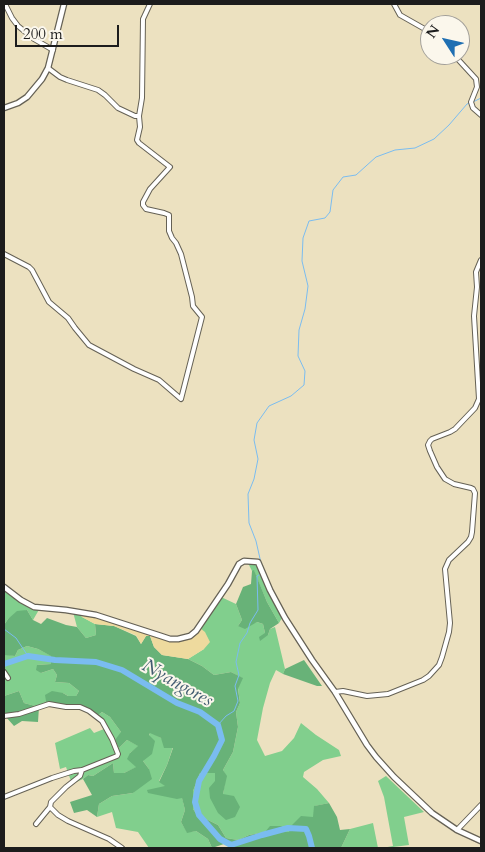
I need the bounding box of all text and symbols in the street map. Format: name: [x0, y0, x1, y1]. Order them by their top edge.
scale bar: [18, 15, 121, 47]
north arrow: [420, 15, 470, 65]
text: N: [422, 21, 444, 42]
text: 200 m: [23, 24, 63, 44]
water label: Nyangores: [138, 655, 216, 713]

